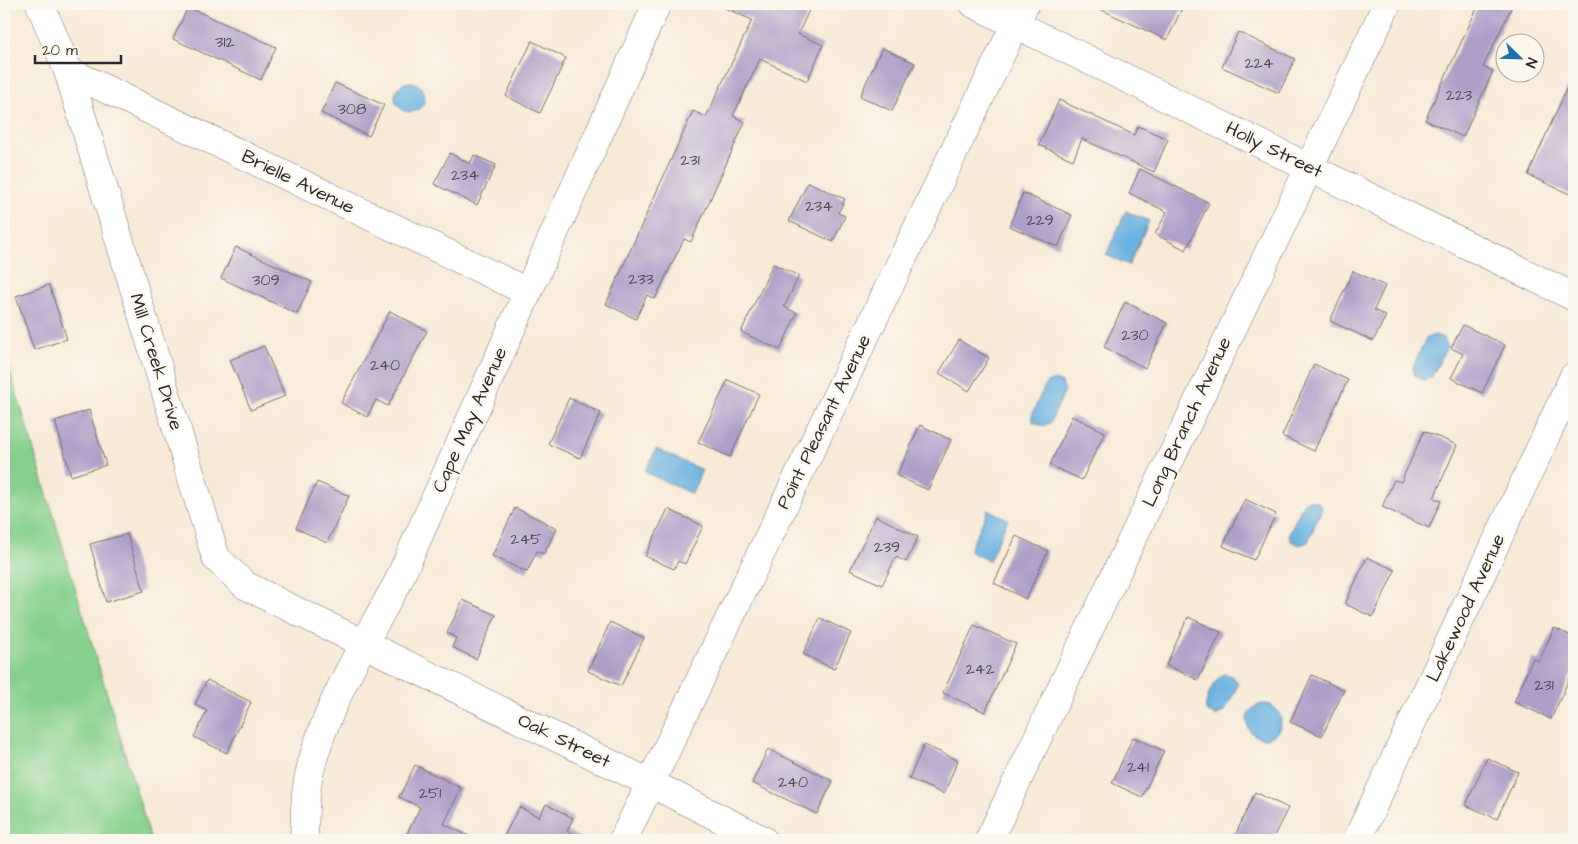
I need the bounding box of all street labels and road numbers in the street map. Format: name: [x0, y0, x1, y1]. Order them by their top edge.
street label: Holly Street: [1221, 115, 1327, 186]
street label: Brielle Avenue: [237, 143, 359, 221]
street label: Mill Creek Drive: [122, 290, 190, 434]
street label: Point Pleasant Avenue: [770, 330, 878, 514]
street label: Long Branch Avenue: [1136, 333, 1239, 512]
street label: Cape May Avenue: [426, 343, 515, 497]
street label: Lakewood Avenue: [1420, 530, 1512, 686]
street label: Oak Street: [513, 707, 615, 775]

